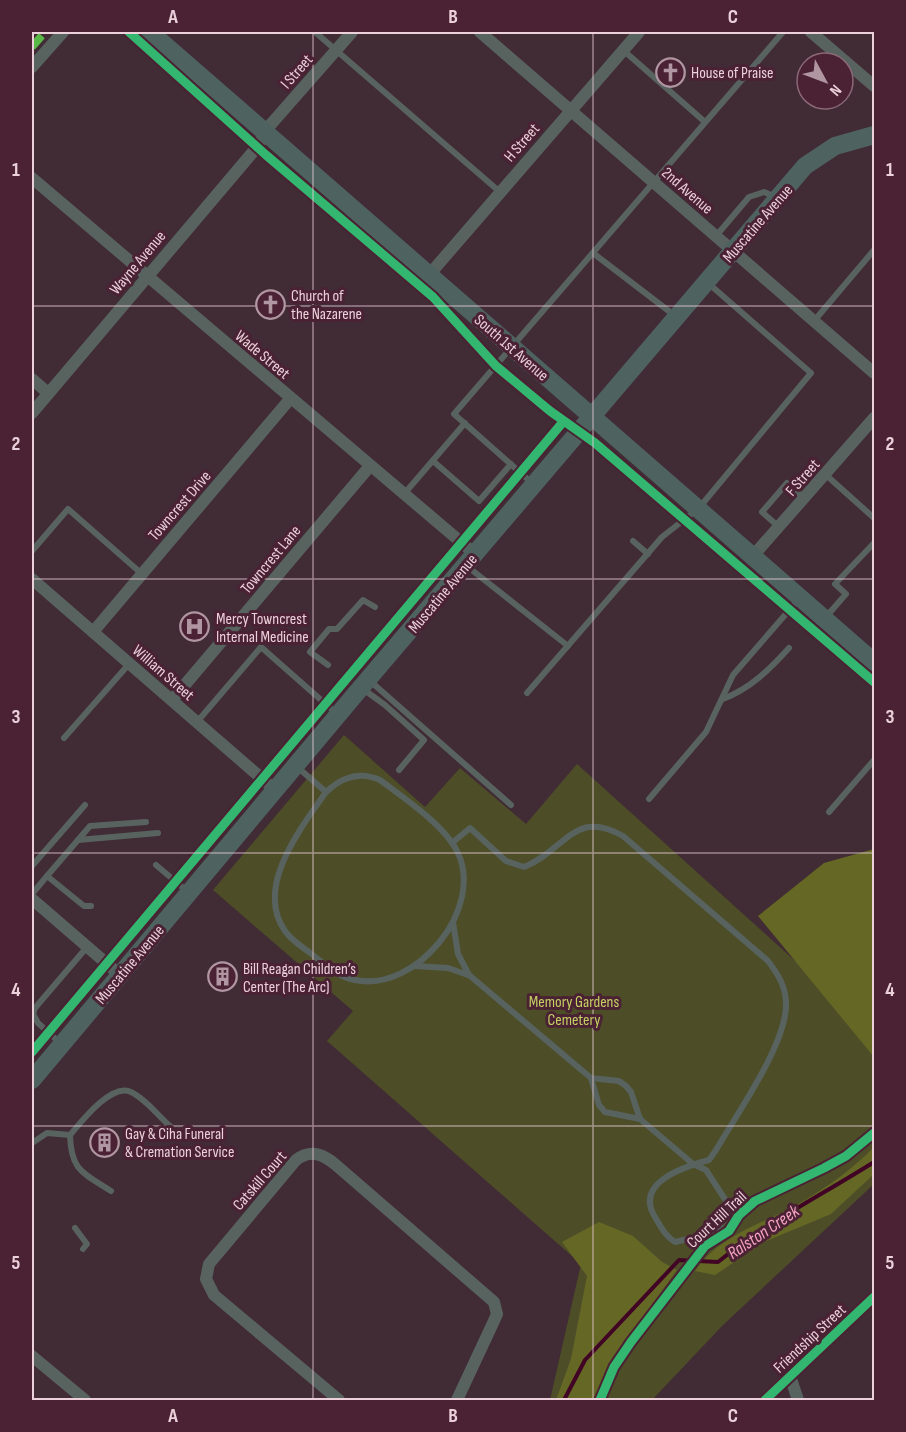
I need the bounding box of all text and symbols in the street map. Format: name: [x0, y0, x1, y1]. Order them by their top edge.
text: A: [167, 5, 178, 29]
text: B: [448, 5, 458, 29]
text: C: [728, 5, 738, 29]
street label: I Street: [277, 51, 317, 93]
north arrow: [795, 51, 855, 111]
church icon: House of Praise: [654, 56, 686, 88]
place label: House of Praise: [691, 64, 773, 83]
text: N: [825, 80, 845, 99]
street label: H Street: [500, 120, 544, 166]
text: 1: [12, 158, 20, 182]
text: 1: [886, 158, 894, 182]
street label: 2nd Avenue: [657, 164, 717, 219]
street label: Muscatine Avenue: [719, 181, 797, 267]
street label: Wayne Avenue: [106, 227, 170, 299]
place label: Church of the Nazarene: [291, 287, 362, 324]
church icon: Church of the Nazarene: [254, 288, 286, 320]
street label: South 1st Avenue: [470, 311, 552, 386]
street label: Wade Street: [231, 327, 293, 384]
text: 2: [12, 432, 20, 456]
text: 2: [886, 432, 894, 456]
street label: F Street: [782, 456, 824, 500]
street label: Towncrest Drive: [145, 467, 216, 545]
street label: Towncrest Lane: [237, 522, 305, 598]
street label: Muscatine Avenue: [405, 551, 482, 637]
place label: Mercy Towncrest Internal Medicine: [216, 610, 309, 647]
hospital icon: Mercy Towncrest Internal Medicine: [179, 611, 211, 643]
street label: William Street: [128, 641, 198, 705]
text: 3: [12, 705, 21, 729]
text: 3: [886, 705, 895, 729]
street label: Muscatine Avenue: [92, 922, 169, 1008]
place label: Bill Reagan Children’s Center (The Arc): [243, 960, 356, 997]
building icon: Bill Reagan Children’s Center (The Arc): [206, 961, 238, 993]
text: 4: [11, 978, 21, 1002]
text: 4: [885, 978, 895, 1002]
park label: Memory Gardens Cemetery: [529, 993, 619, 1030]
place label: Gay & Ciha Funeral & Cremation Service: [125, 1125, 234, 1162]
building icon: Gay & Ciha Funeral & Cremation Service: [88, 1126, 120, 1158]
street label: Catskill Court: [229, 1147, 291, 1215]
street label: Court Hill Trail: [683, 1188, 751, 1252]
water label: Ralston Creek: [724, 1200, 804, 1264]
text: 5: [12, 1251, 21, 1275]
text: 5: [886, 1251, 895, 1275]
street label: Friendship Street: [770, 1301, 850, 1377]
text: A: [167, 1404, 178, 1428]
text: B: [448, 1404, 458, 1428]
text: C: [728, 1404, 738, 1428]

